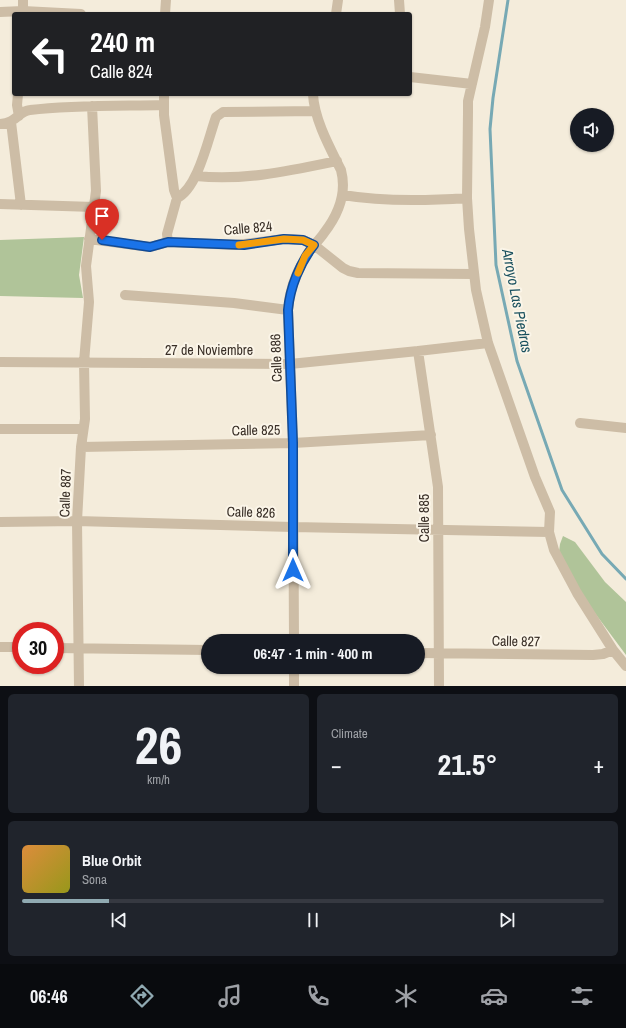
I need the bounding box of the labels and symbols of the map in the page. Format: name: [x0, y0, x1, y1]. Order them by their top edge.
pin: [85, 199, 119, 240]
street label: Calle 824: [223, 217, 274, 239]
water label: Arroyo Las Piedras: [497, 246, 538, 355]
street label: Calle 886: [266, 333, 286, 383]
street label: 27 de Noviembre: [165, 341, 253, 359]
street label: Calle 825: [232, 421, 280, 439]
street label: Calle 887: [55, 468, 75, 518]
street label: Calle 885: [415, 494, 433, 542]
street label: Calle 826: [226, 502, 276, 522]
position arrow: [272, 549, 314, 591]
speed limit sign: 30: [12, 622, 64, 674]
street label: Calle 827: [492, 632, 540, 650]

